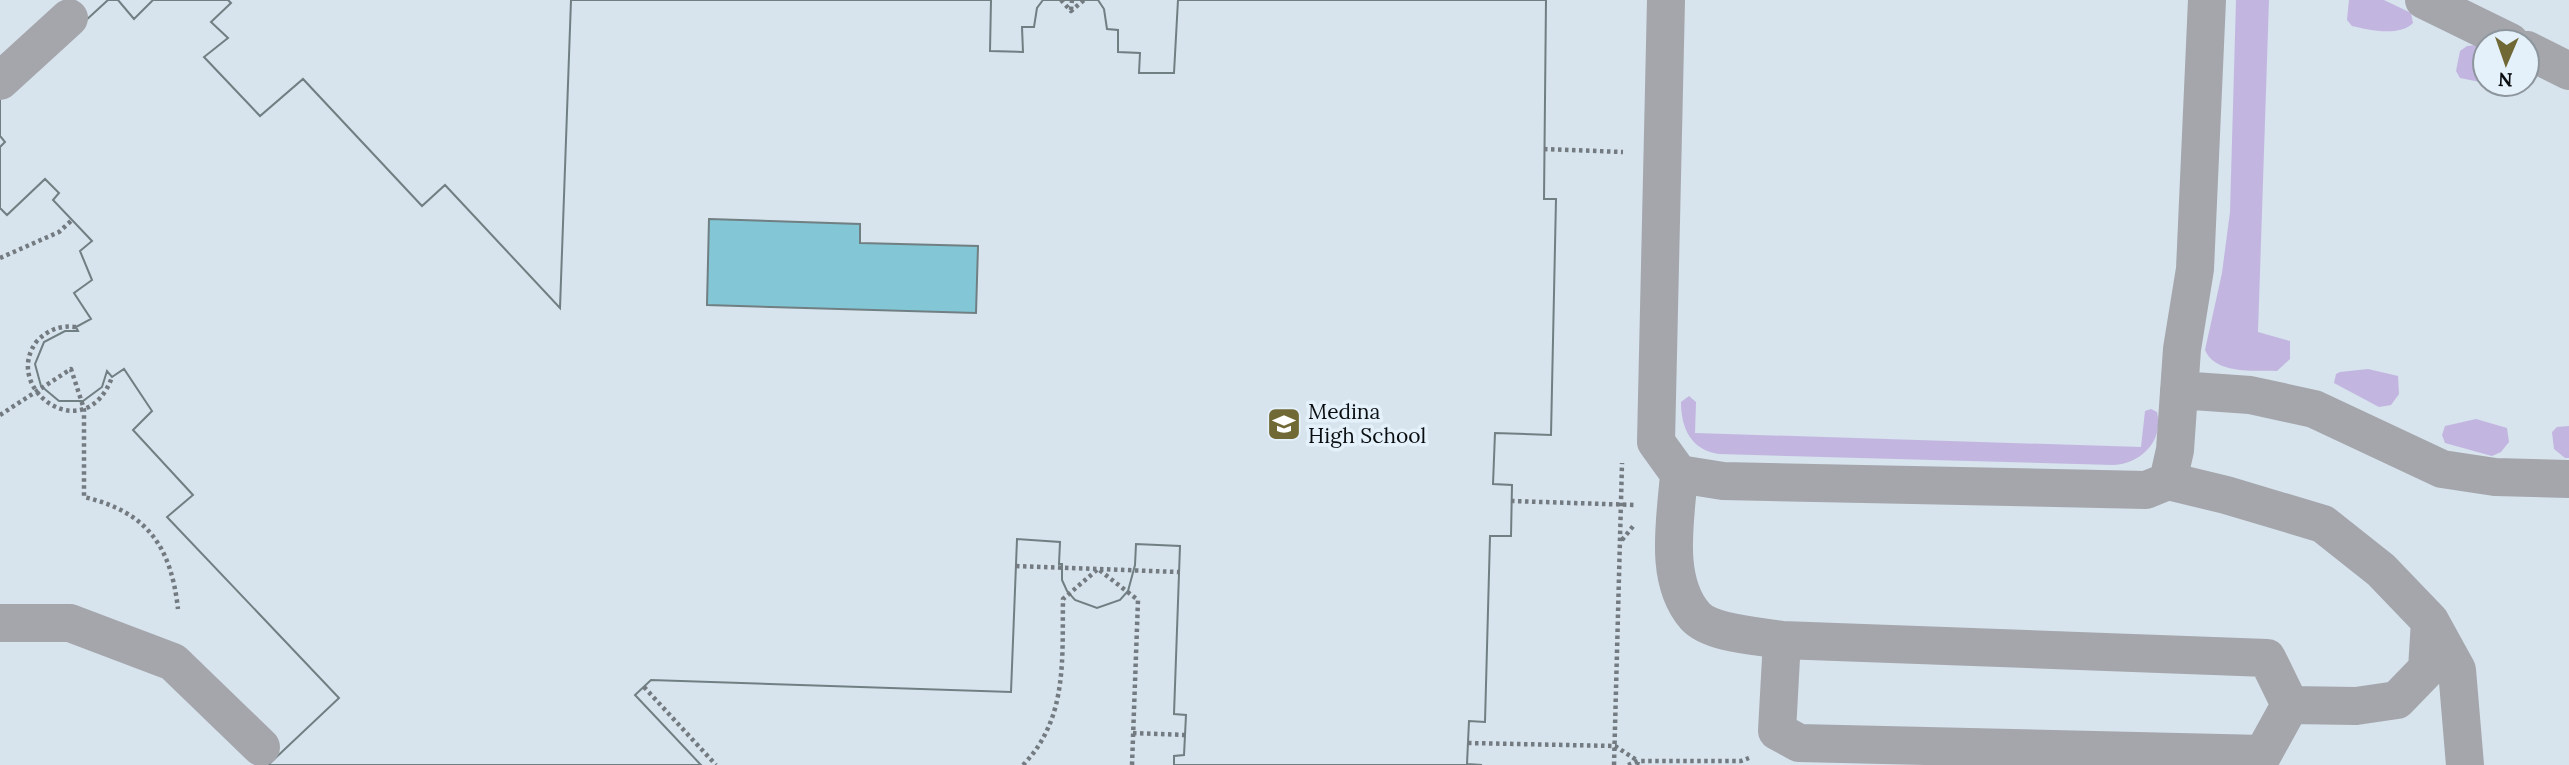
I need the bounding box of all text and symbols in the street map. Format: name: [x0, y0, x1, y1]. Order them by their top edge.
north arrow: [2471, 28, 2541, 98]
text: N: [2497, 68, 2513, 92]
place label: Medina High School: [1308, 398, 1426, 449]
school or university icon: Medina High School: [1265, 405, 1303, 443]

